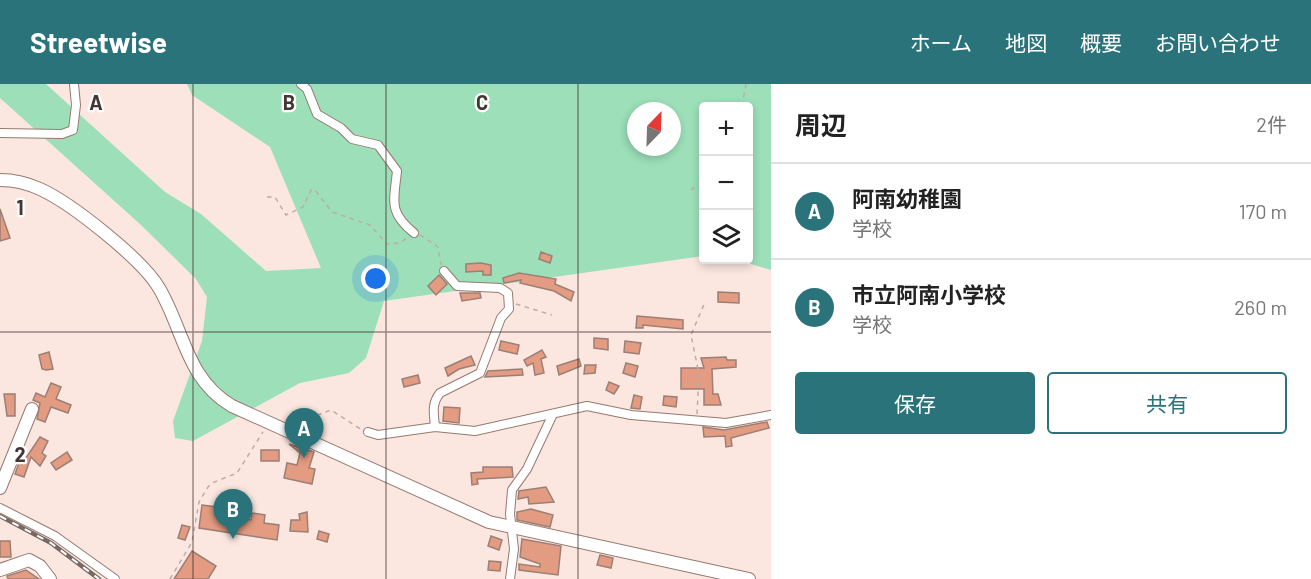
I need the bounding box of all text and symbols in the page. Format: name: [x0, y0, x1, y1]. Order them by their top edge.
text: Streetwise: [30, 25, 167, 59]
text: ホーム: [910, 30, 972, 55]
text: 地図: [1005, 30, 1047, 55]
text: 概要: [1080, 30, 1122, 55]
text: お問い合わせ: [1155, 30, 1281, 55]
text: A: [89, 90, 103, 114]
text: B: [283, 90, 295, 114]
text: C: [476, 90, 488, 114]
north arrow: [627, 102, 681, 156]
map controls: [699, 102, 753, 264]
button: +: [699, 102, 753, 156]
text: 周辺: [795, 109, 847, 140]
text: 2件: [1256, 112, 1287, 136]
button: −: [699, 156, 753, 210]
text: 阿南幼稚園: [852, 185, 962, 211]
text: 1: [16, 195, 24, 219]
text: A: [808, 199, 821, 223]
text: 170 m: [1239, 199, 1287, 223]
button: layers: [699, 210, 753, 264]
text: 学校: [852, 216, 892, 240]
your location: [361, 264, 390, 293]
text: 市立阿南小学校: [852, 281, 1006, 307]
text: B: [808, 295, 821, 319]
text: 260 m: [1234, 295, 1287, 319]
text: 学校: [852, 312, 892, 336]
button: 保存: [795, 372, 1035, 434]
button: 共有: [1047, 372, 1287, 434]
pin: A: [284, 408, 324, 458]
text: 2: [14, 442, 26, 466]
pin: B: [214, 490, 252, 539]

